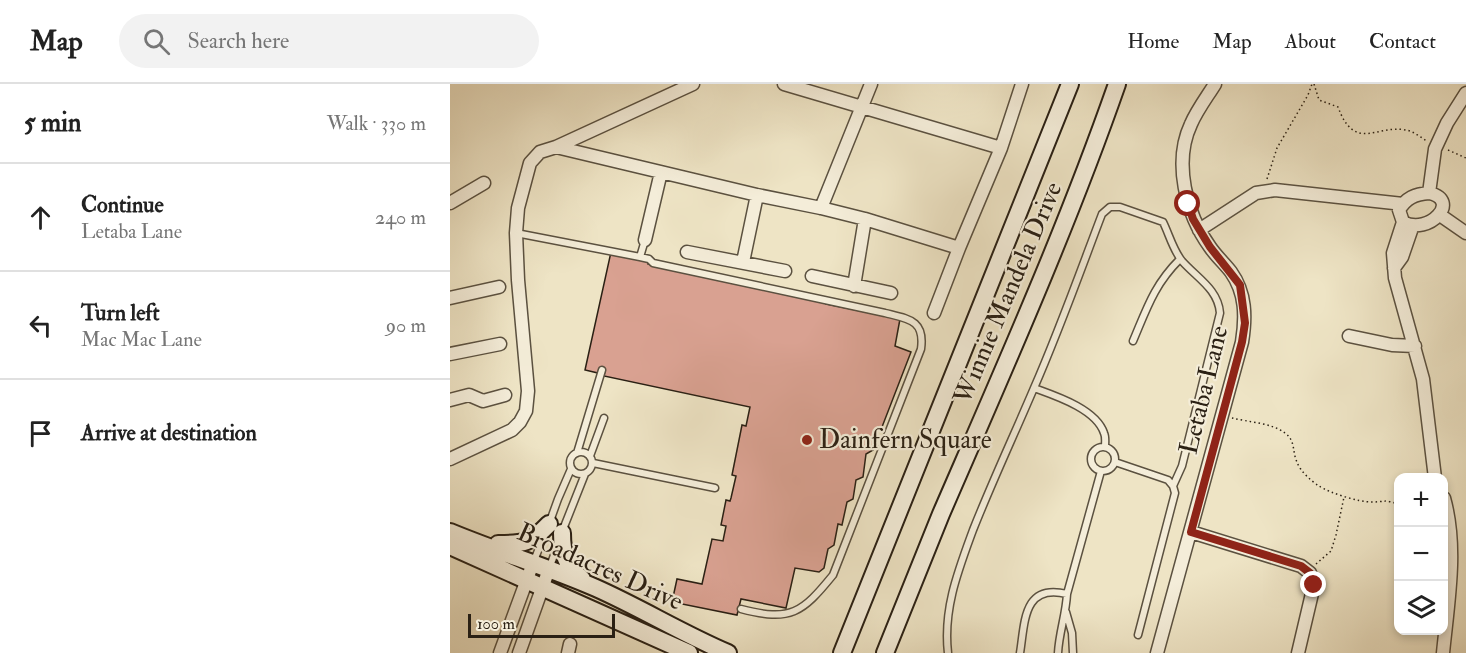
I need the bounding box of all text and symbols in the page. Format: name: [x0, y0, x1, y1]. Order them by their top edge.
search box: [119, 14, 539, 68]
text: Map: [30, 24, 83, 59]
icon: search: [140, 25, 173, 58]
text: Search here: [188, 27, 289, 55]
text: Home: [1127, 28, 1179, 55]
text: Map: [1212, 28, 1252, 55]
text: About: [1285, 28, 1336, 55]
text: Contact: [1369, 28, 1436, 55]
text: 5 min: [24, 107, 81, 139]
text: Walk · 330 m: [327, 111, 426, 136]
street label: Winnie Mandela Drive: [946, 177, 1069, 410]
route start: [1174, 190, 1200, 216]
text: Continue: [81, 191, 164, 219]
icon: ahead: [24, 201, 57, 234]
text: 240 m: [375, 205, 426, 230]
text: Letaba Lane: [81, 219, 182, 244]
text: Turn left: [81, 299, 160, 327]
icon: left: [24, 309, 57, 342]
text: 90 m: [386, 313, 426, 338]
street label: Letaba Lane: [1173, 322, 1235, 458]
text: Mac Mac Lane: [81, 327, 202, 352]
icon: arrive: [24, 417, 57, 450]
text: Arrive at destination: [81, 419, 257, 447]
place label: Dainfern Square: [819, 424, 992, 456]
marker: Dainfern Square: [800, 433, 814, 447]
map controls: [1394, 473, 1448, 635]
button: +: [1394, 473, 1448, 527]
street label: Broadacres Drive: [512, 516, 688, 618]
button: −: [1394, 527, 1448, 581]
route end: [1300, 571, 1326, 597]
button: layers: [1394, 581, 1448, 635]
scale bar: [468, 611, 615, 638]
text: 100 m: [477, 614, 515, 634]

